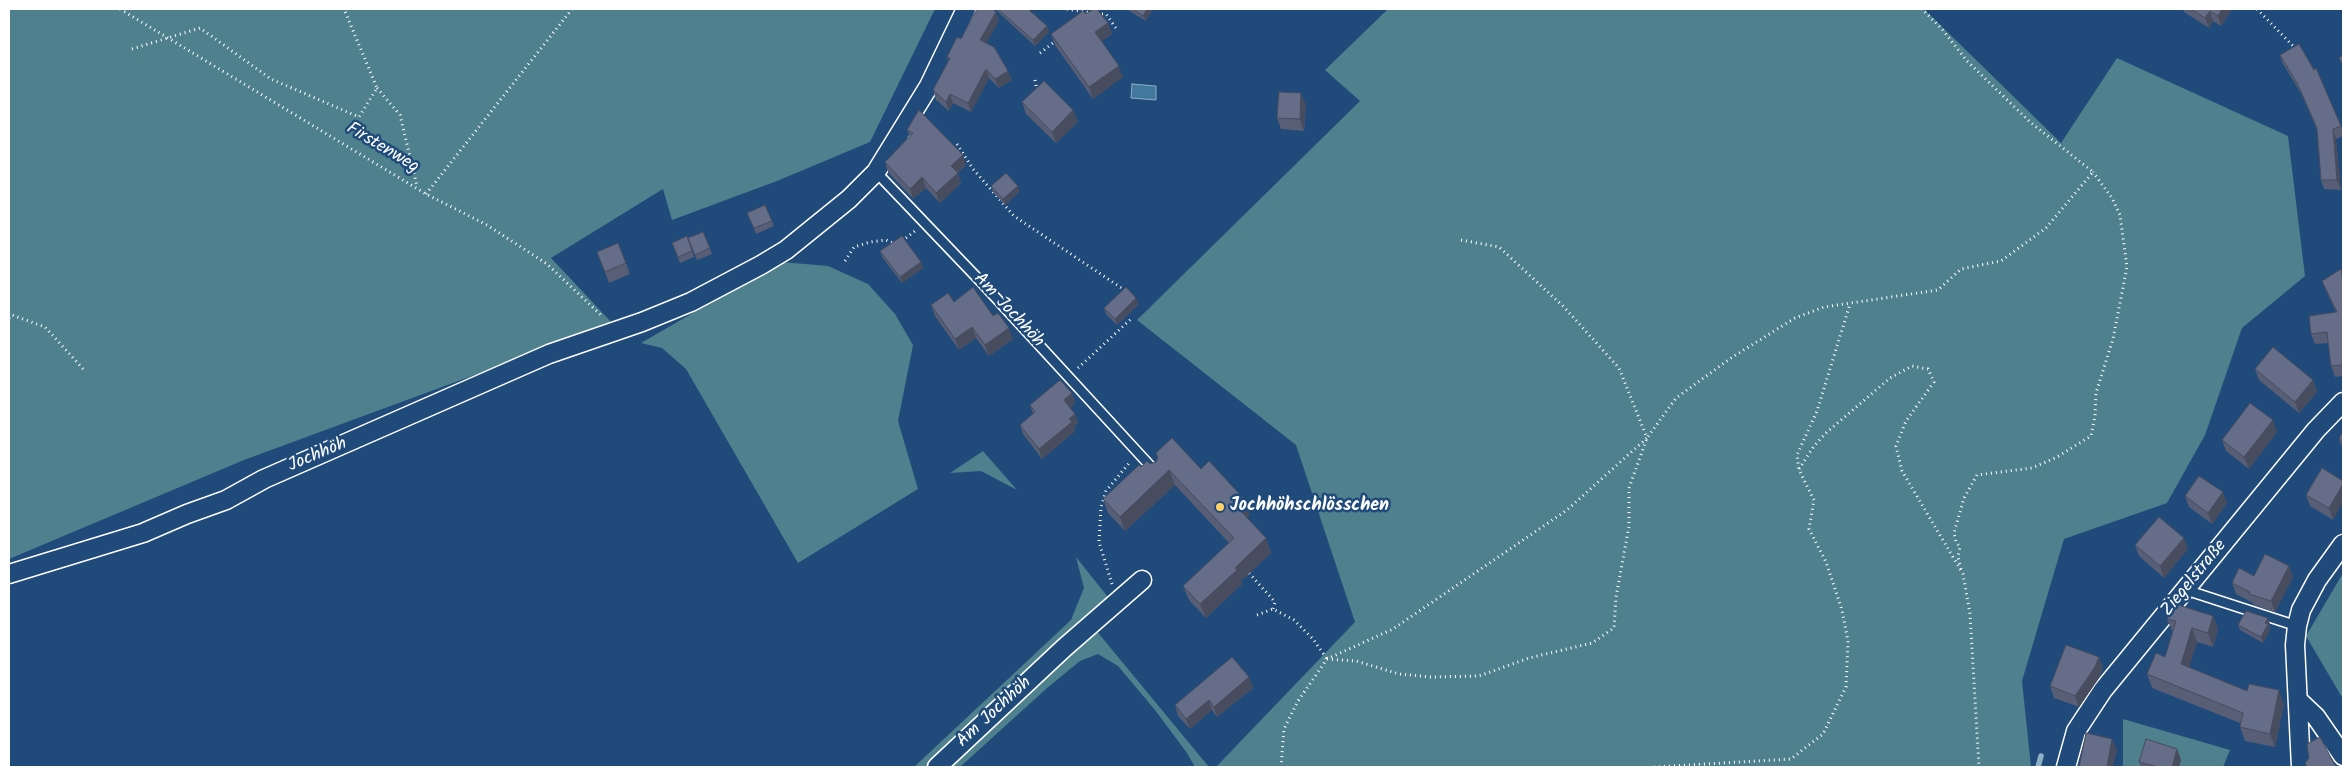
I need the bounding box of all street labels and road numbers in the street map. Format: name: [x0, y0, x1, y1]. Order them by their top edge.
street label: Firstenweg: [342, 119, 422, 179]
street label: Am Jochhöh: [968, 269, 1048, 353]
street label: Jochhöh: [285, 434, 351, 478]
street label: Ziegelstraße: [2158, 536, 2232, 622]
street label: Am Jochhöh: [953, 673, 1037, 753]

